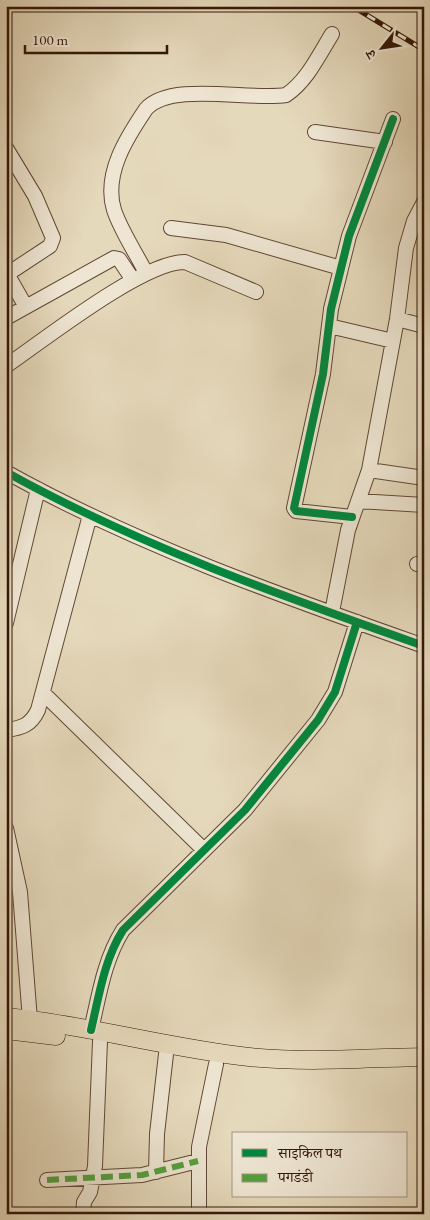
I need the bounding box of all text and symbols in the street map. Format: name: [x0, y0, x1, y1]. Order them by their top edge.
scale bar: [25, 22, 168, 54]
north arrow: [358, 22, 408, 72]
text: 100 m: [32, 30, 69, 49]
text: उ: [361, 46, 381, 63]
legend: [232, 1132, 408, 1198]
text: साइकिल पथ: [277, 1143, 343, 1162]
text: पगडंडी: [277, 1167, 314, 1186]

